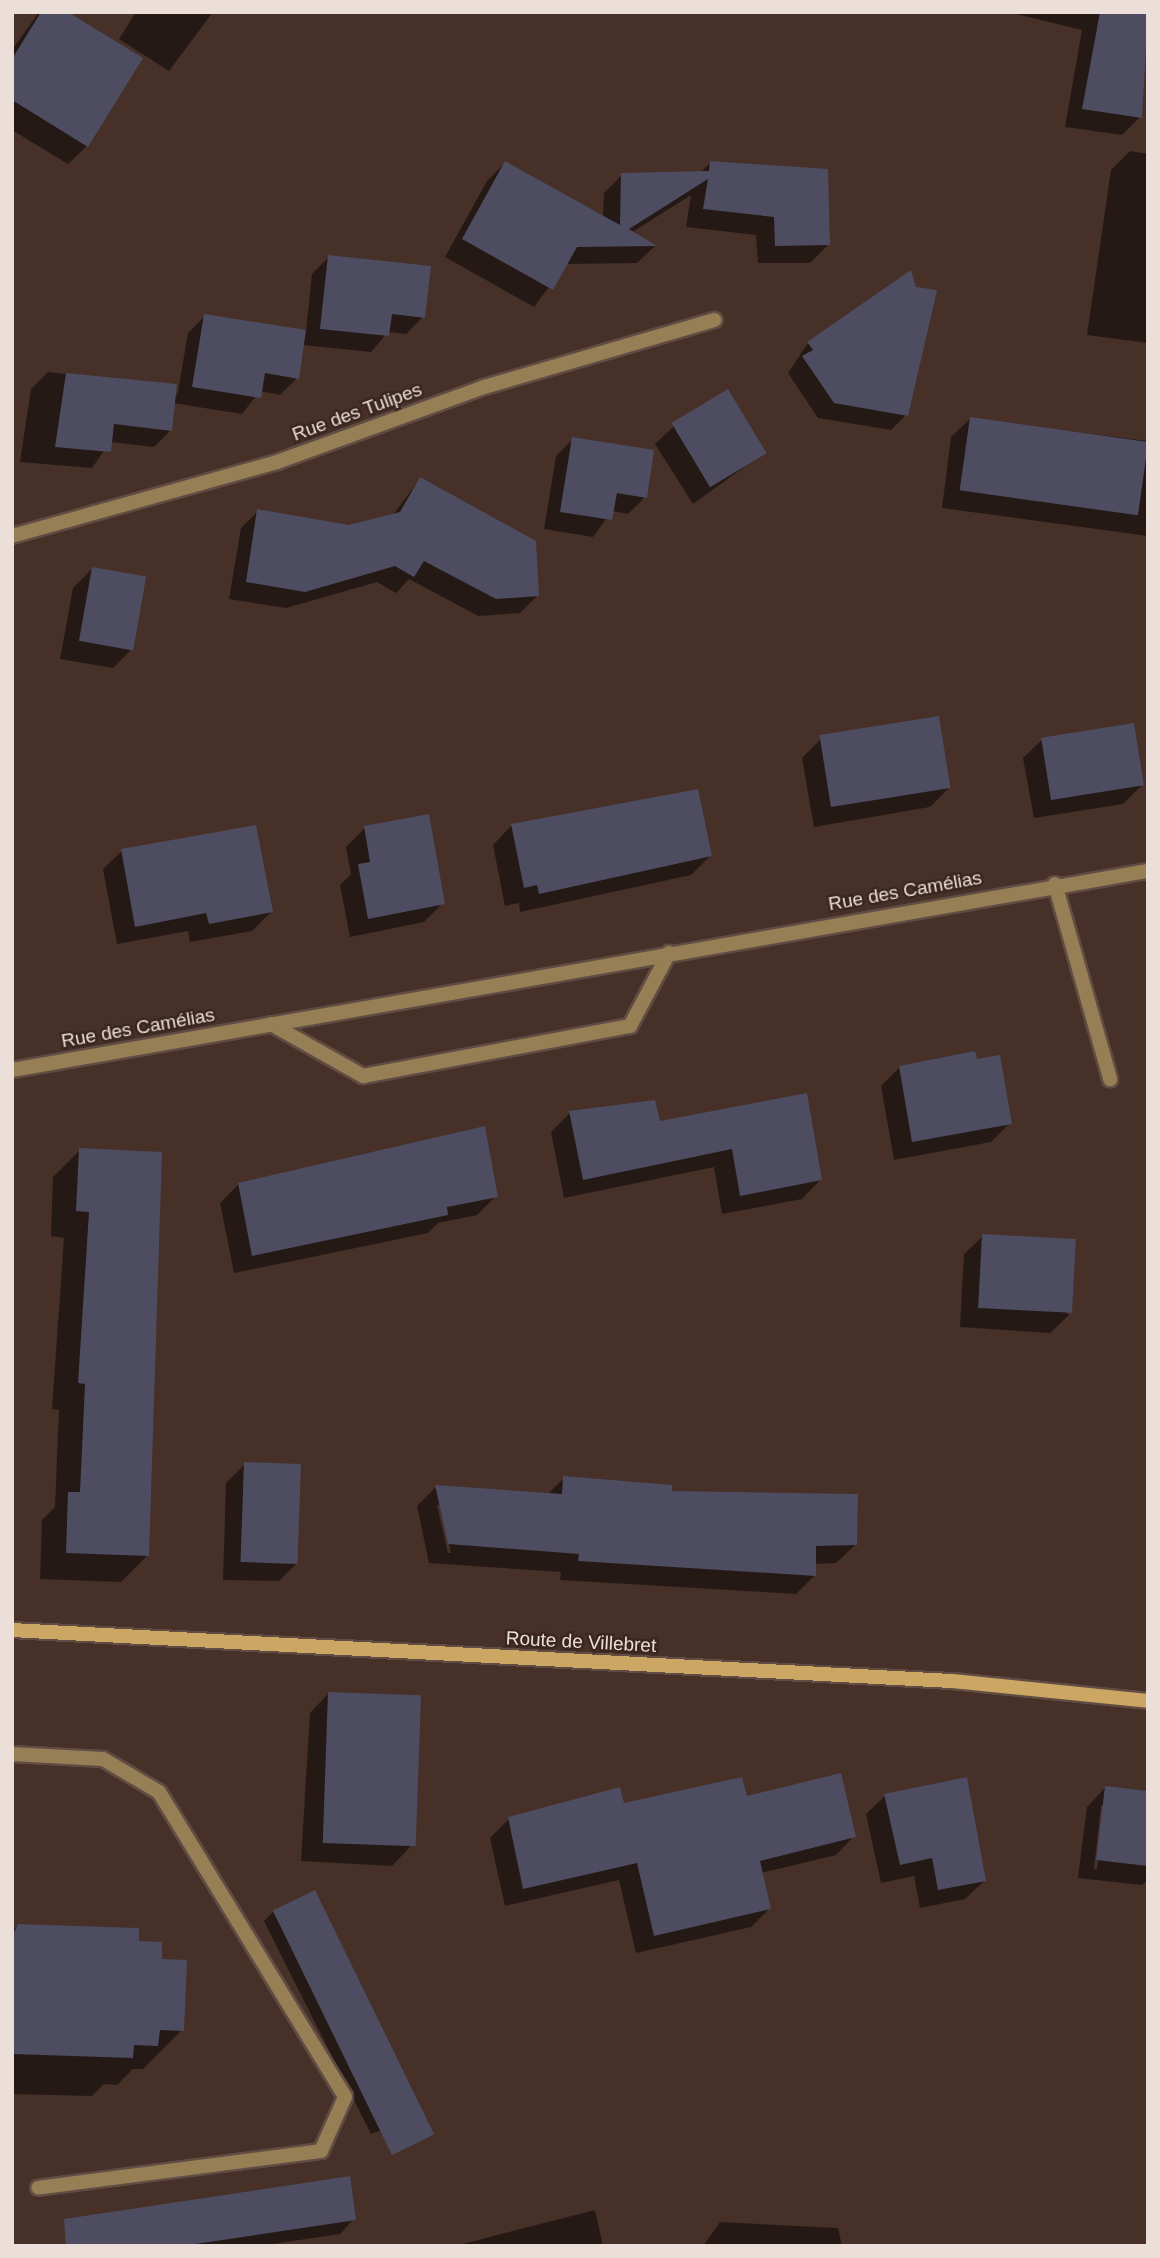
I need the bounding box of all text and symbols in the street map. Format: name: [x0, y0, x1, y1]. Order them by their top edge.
street label: Rue des Tulipes: [289, 378, 425, 446]
street label: Rue des Camélias: [827, 866, 983, 916]
street label: Rue des Camélias: [60, 1003, 216, 1053]
street label: Route de Villebret: [505, 1627, 657, 1657]

